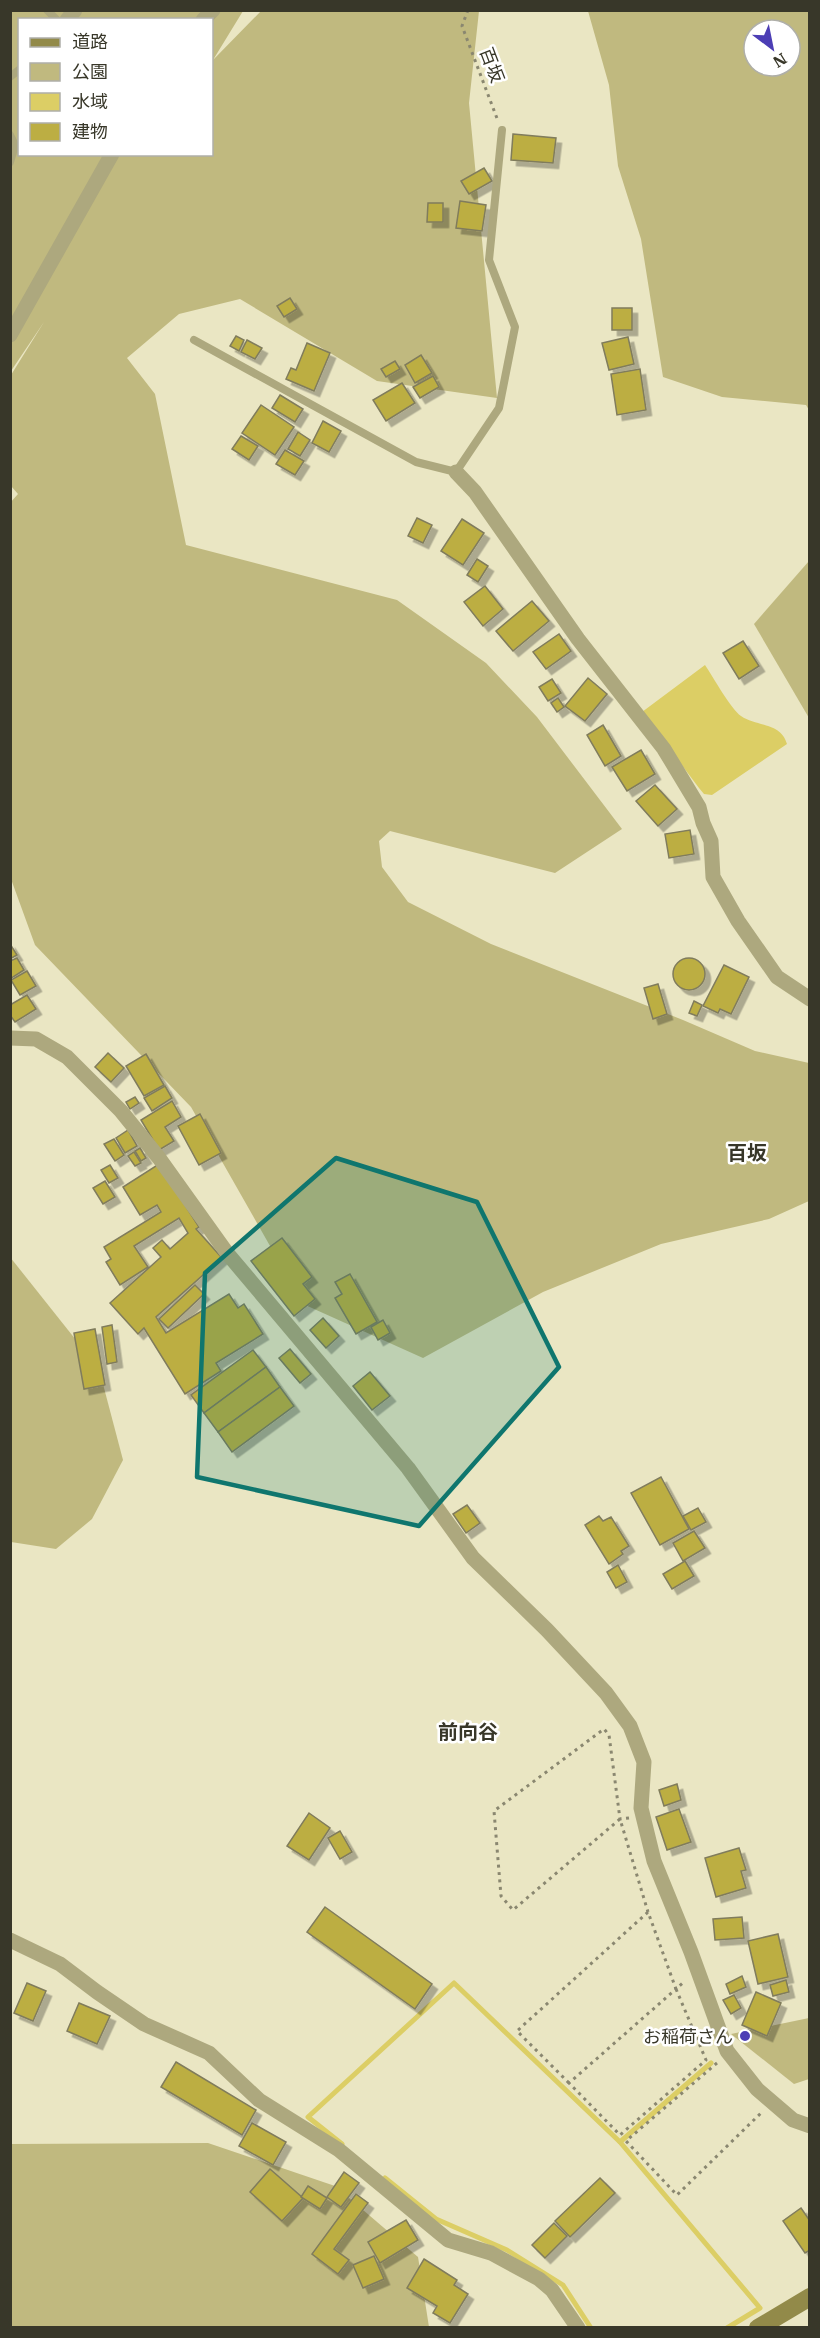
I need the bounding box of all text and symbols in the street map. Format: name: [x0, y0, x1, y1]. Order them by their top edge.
legend: [18, 18, 213, 156]
north arrow: [742, 18, 802, 78]
text: 道路: [72, 30, 108, 53]
street label: 百坂: [475, 44, 509, 86]
text: N: [769, 49, 791, 73]
text: 公園: [72, 60, 108, 83]
text: 水域: [72, 90, 108, 113]
text: 建物: [72, 120, 108, 143]
district label: 百坂: [727, 1139, 767, 1166]
district label: 前向谷: [438, 1718, 498, 1745]
place label: お稲荷さん: [643, 2025, 733, 2048]
marker: お稲荷さん: [738, 2029, 752, 2043]

